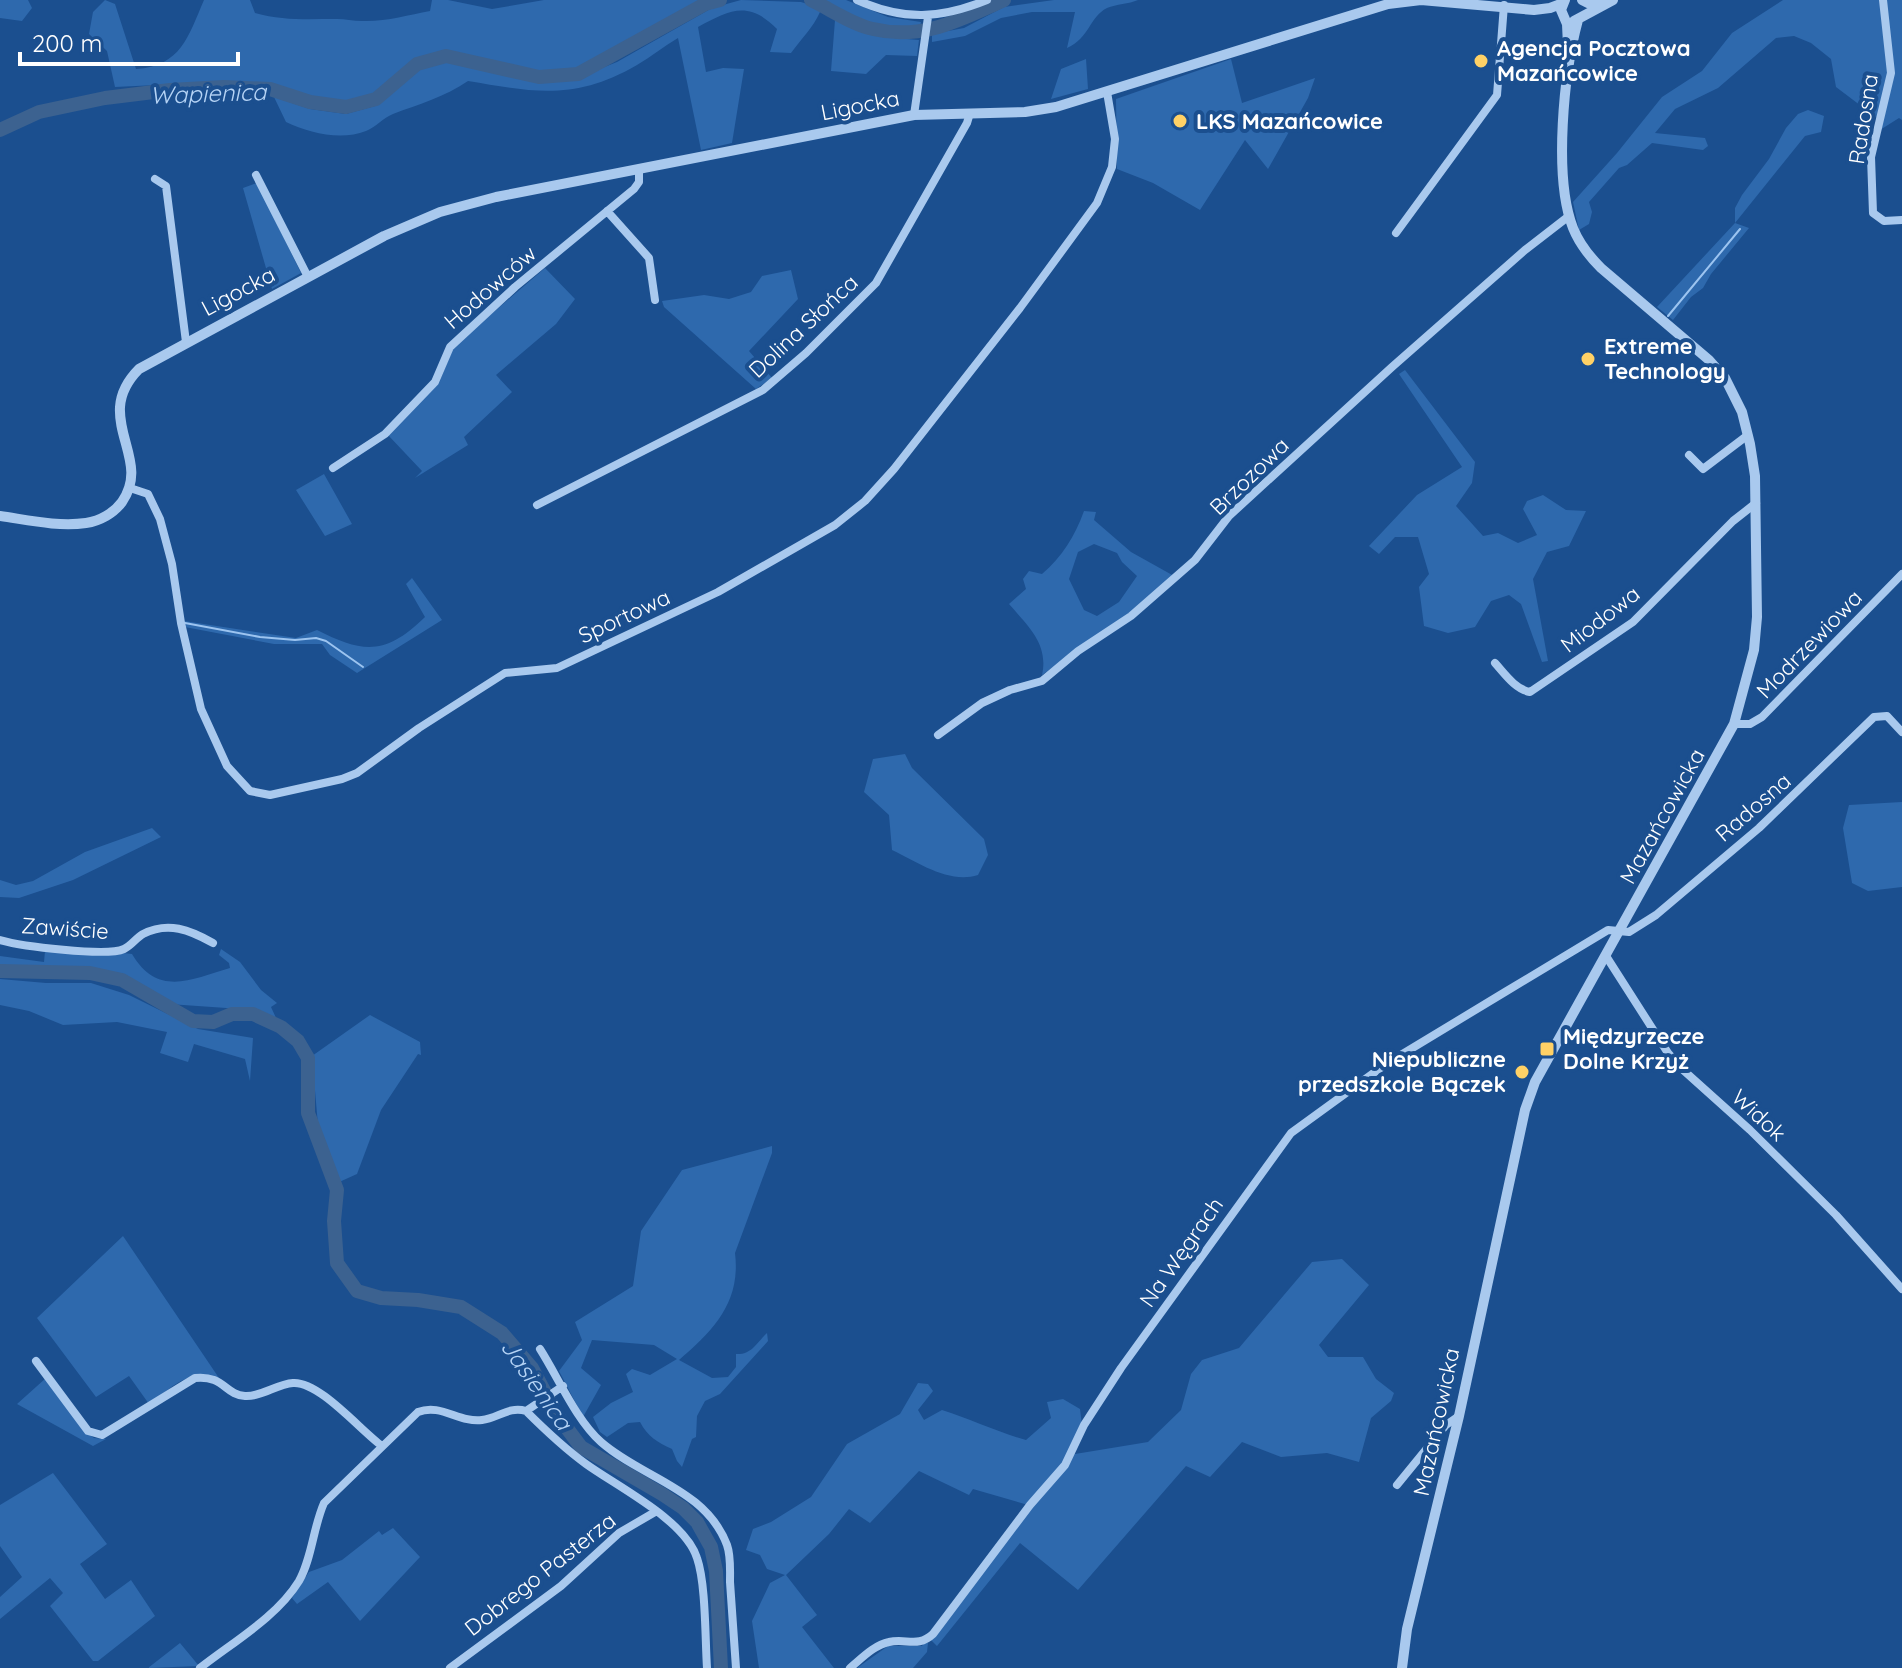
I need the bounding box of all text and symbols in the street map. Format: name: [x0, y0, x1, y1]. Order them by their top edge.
scale bar: [20, 16, 238, 66]
text: 200 m: [32, 28, 102, 58]
place label: Agencja Pocztowa Mazańcowice: [1497, 34, 1691, 87]
marker: Agencja Pocztowa Mazańcowice: [1472, 52, 1490, 70]
street label: Radosna: [1842, 72, 1884, 166]
water label: Wapienica: [149, 76, 268, 110]
street label: Ligocka: [818, 84, 902, 126]
place label: LKS Mazańcowice: [1196, 107, 1383, 135]
marker: LKS Mazańcowice: [1171, 112, 1189, 130]
street label: Hodowców: [438, 239, 542, 335]
street label: Ligocka: [196, 260, 280, 322]
street label: Dolina Słońca: [743, 268, 863, 384]
place label: Extreme Technology: [1604, 332, 1726, 385]
marker: Extreme Technology: [1579, 350, 1597, 368]
street label: Brzozowa: [1203, 431, 1295, 521]
street label: Miodowa: [1555, 579, 1645, 659]
street label: Sportowa: [574, 583, 674, 649]
street label: Modrzewiowa: [1750, 584, 1868, 704]
street label: Mazańcowicka: [1613, 743, 1711, 889]
street label: Radosna: [1709, 767, 1797, 847]
street label: Zawiście: [20, 911, 110, 945]
place label: Międzyrzecze Dolne Krzyż: [1563, 1022, 1704, 1075]
marker: Międzyrzecze Dolne Krzyż: [1538, 1040, 1556, 1058]
place label: Niepubliczne przedszkole Bączek: [1298, 1045, 1506, 1098]
marker: Niepubliczne przedszkole Bączek: [1513, 1063, 1531, 1081]
street label: Widok: [1726, 1083, 1792, 1147]
street label: Na Węgrach: [1133, 1192, 1229, 1312]
water label: Jasienica: [495, 1333, 580, 1436]
street label: Mazańcowicka: [1407, 1345, 1465, 1499]
street label: Dobrego Pasterza: [459, 1506, 621, 1642]

